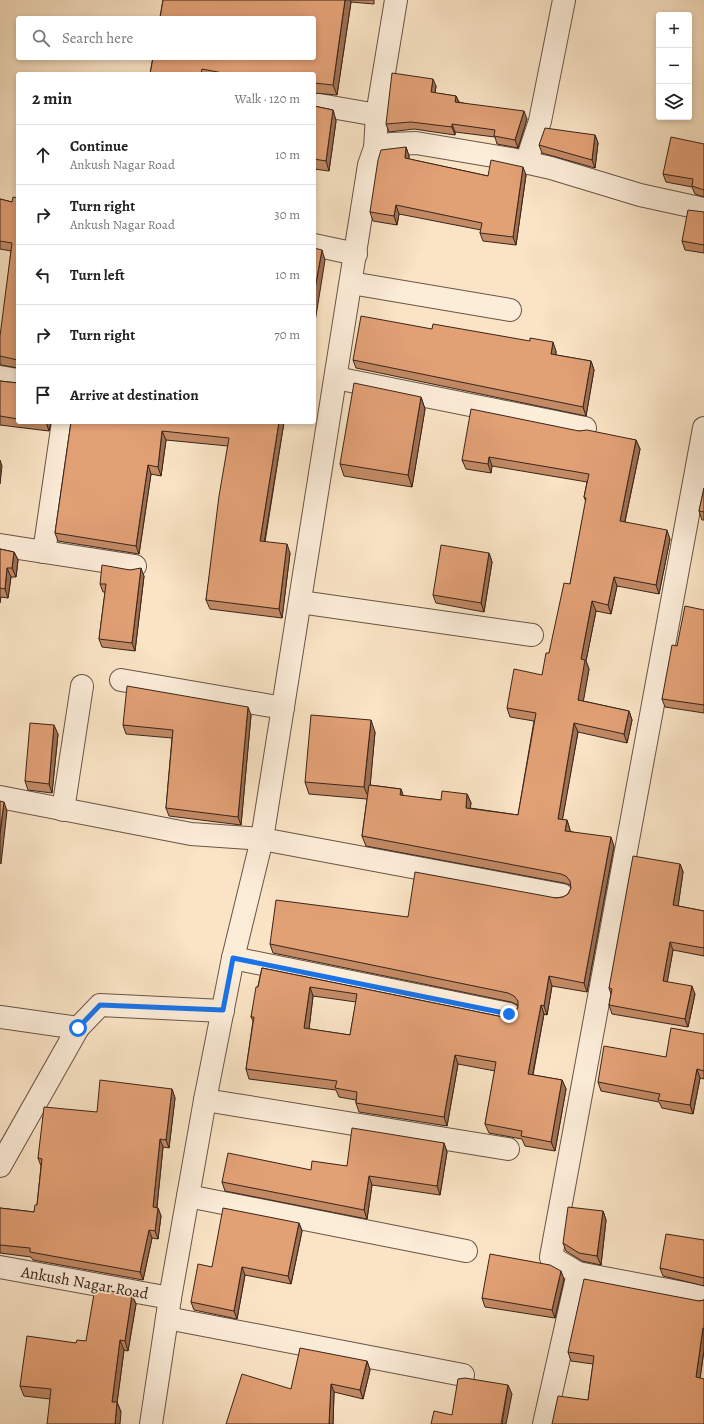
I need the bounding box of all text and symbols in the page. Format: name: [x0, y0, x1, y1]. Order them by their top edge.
map controls: [656, 12, 692, 120]
button: +: [656, 12, 692, 48]
search box: [16, 16, 316, 60]
icon: search: [30, 27, 52, 49]
text: Search here: [62, 28, 133, 48]
button: −: [656, 48, 692, 84]
button: layers: [656, 84, 692, 120]
text: 2 min: [32, 87, 72, 110]
text: Walk · 120 m: [235, 90, 300, 107]
text: Continue: [70, 136, 128, 156]
icon: ahead: [32, 144, 54, 166]
text: 10 m: [275, 146, 300, 163]
text: Ankush Nagar Road: [70, 156, 175, 173]
text: Turn right: [70, 196, 135, 216]
icon: right: [32, 204, 54, 226]
text: 30 m: [274, 206, 300, 223]
text: Ankush Nagar Road: [70, 216, 175, 233]
icon: left: [32, 264, 54, 286]
text: Turn left: [70, 265, 125, 285]
text: 10 m: [275, 266, 300, 283]
icon: right: [32, 324, 54, 346]
text: Turn right: [70, 325, 135, 345]
text: 70 m: [274, 326, 300, 343]
icon: arrive: [32, 384, 54, 406]
text: Arrive at destination: [70, 385, 199, 405]
route end: [500, 1005, 518, 1023]
route start: [69, 1019, 87, 1037]
street label: Ankush Nagar Road: [18, 1261, 151, 1305]

